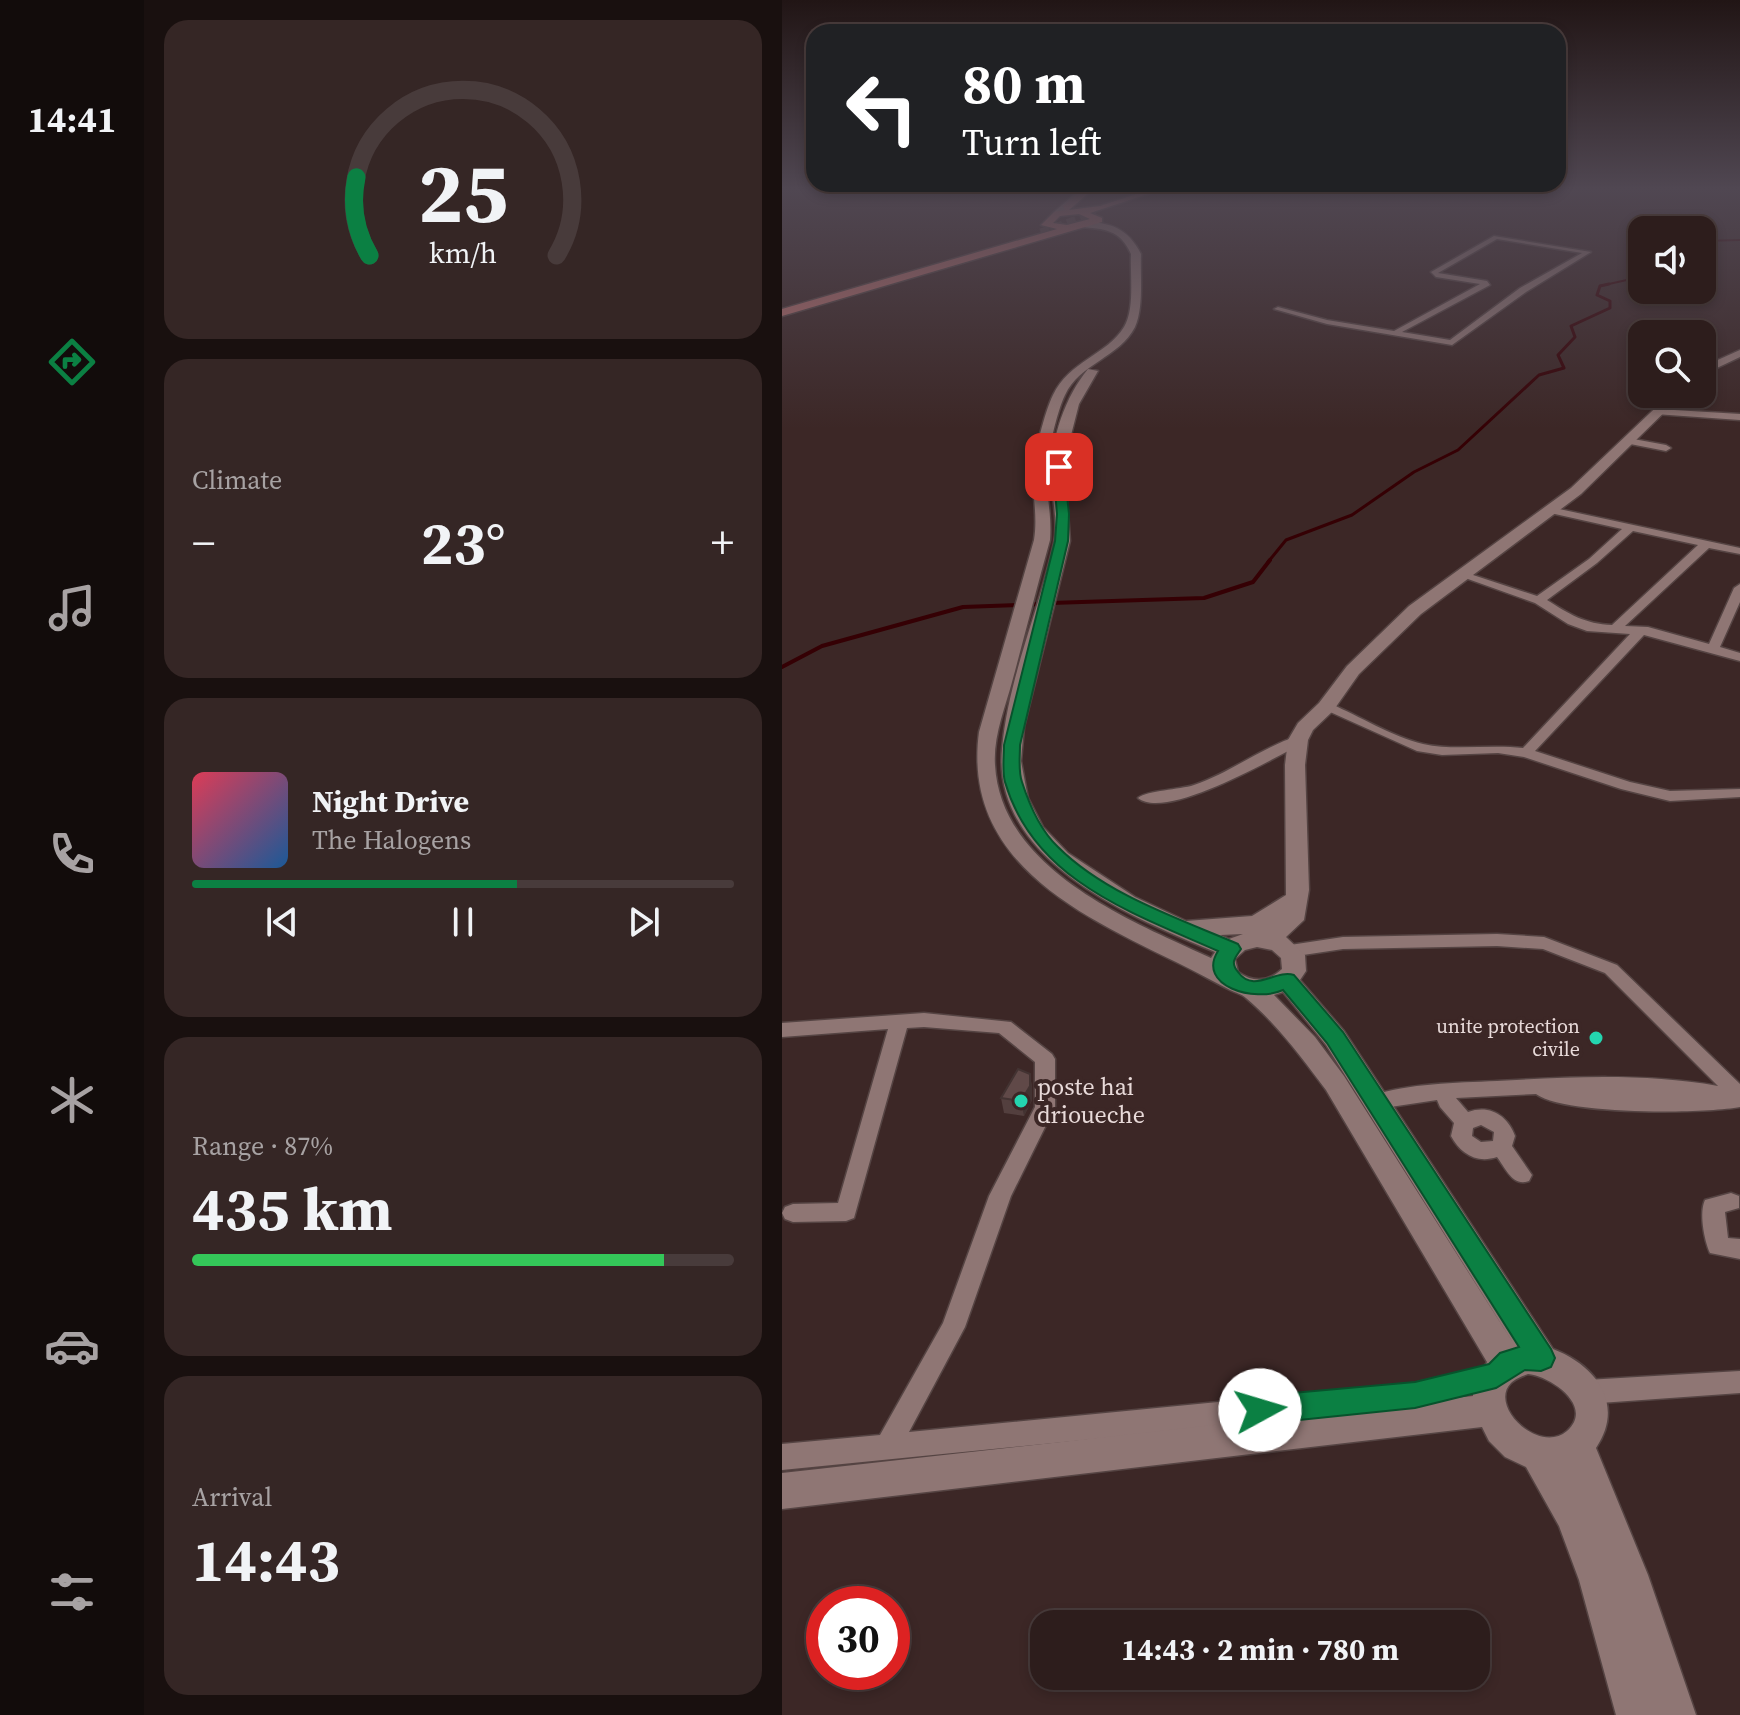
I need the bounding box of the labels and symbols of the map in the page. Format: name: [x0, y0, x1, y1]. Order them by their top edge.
pin: [1025, 433, 1093, 501]
place label: unite protection civile: [1436, 1012, 1580, 1063]
marker: unite protection civile: [1587, 1029, 1605, 1047]
place label: poste hai drioueche: [1037, 1070, 1145, 1131]
marker: poste hai drioueche: [1012, 1092, 1030, 1110]
position arrow: [1218, 1368, 1302, 1452]
speed limit sign: 30: [806, 1586, 910, 1690]

